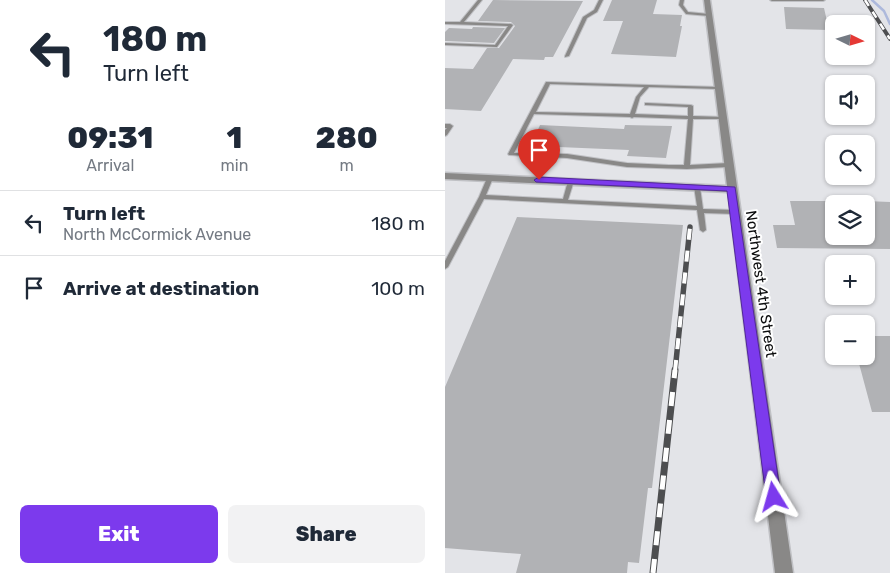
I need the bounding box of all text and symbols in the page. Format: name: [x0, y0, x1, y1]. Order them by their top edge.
north arrow: [825, 15, 875, 65]
map controls: [825, 15, 875, 365]
text: 180 m: [103, 18, 207, 60]
icon: left: [20, 20, 85, 85]
text: Turn left: [103, 60, 189, 87]
button: sound: [825, 75, 875, 125]
text: 09:31: [67, 120, 153, 156]
text: 1: [227, 120, 242, 156]
text: 280: [316, 120, 378, 156]
pin: [518, 129, 560, 180]
button: search: [825, 135, 875, 185]
icon: arrive: [525, 136, 553, 164]
text: Arrival: [86, 156, 134, 175]
text: min: [221, 156, 248, 175]
text: m: [340, 156, 354, 175]
button: layers: [825, 195, 875, 245]
text: Turn left: [63, 202, 145, 225]
icon: left: [20, 209, 48, 237]
street label: Northwest 4th Street: [742, 209, 780, 359]
text: 180 m: [371, 212, 425, 235]
text: North McCormick Avenue: [63, 225, 251, 244]
button: +: [825, 255, 875, 305]
icon: arrive: [20, 274, 48, 302]
text: Arrive at destination: [63, 277, 259, 300]
text: 100 m: [371, 277, 425, 300]
button: −: [825, 315, 875, 365]
position arrow: [747, 470, 799, 522]
button: Exit: [20, 505, 218, 563]
button: Share: [228, 505, 425, 563]

